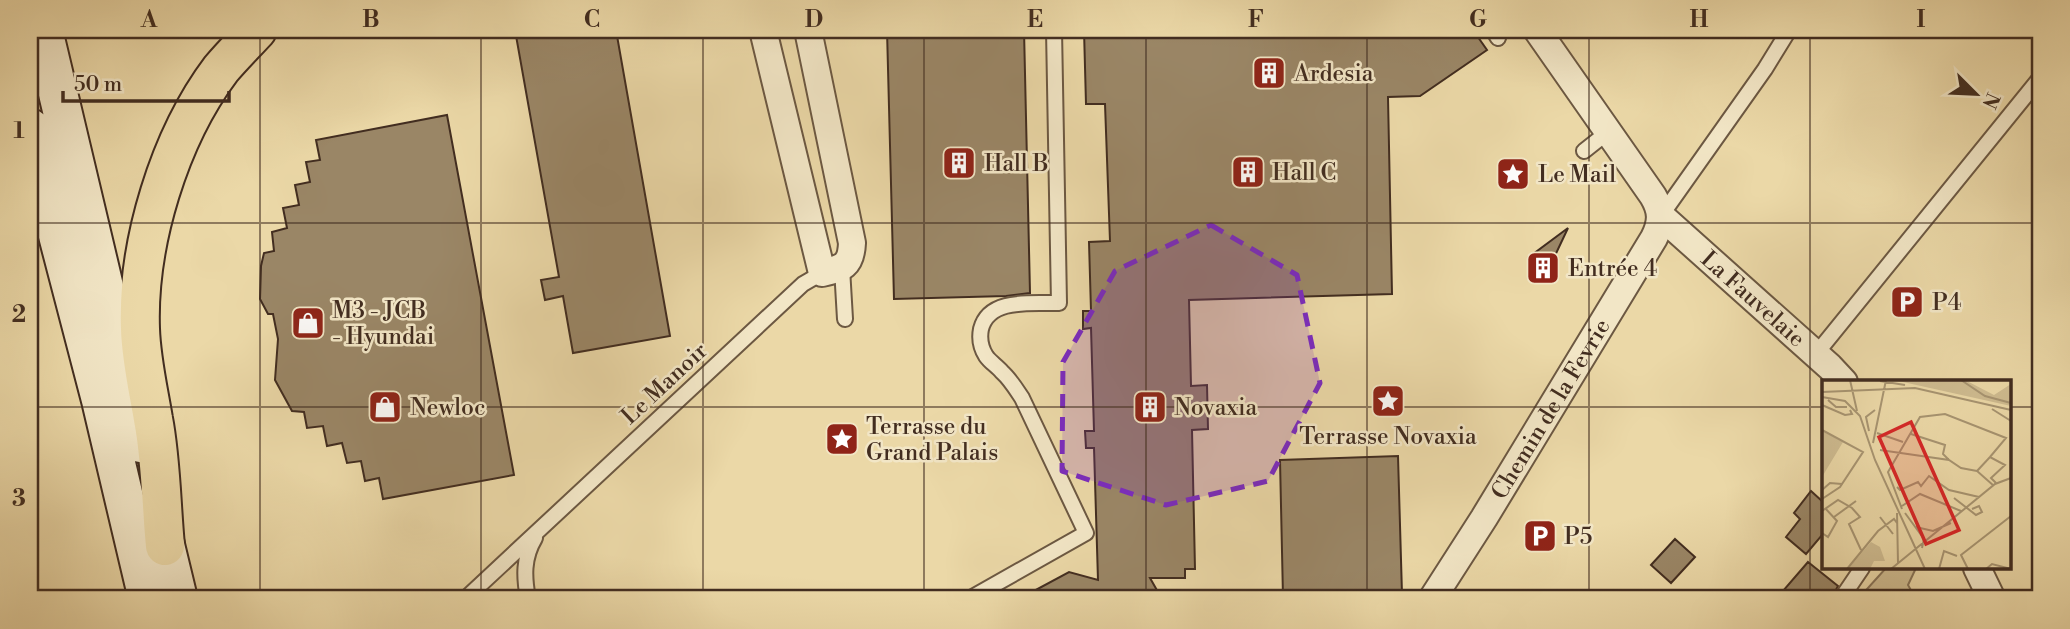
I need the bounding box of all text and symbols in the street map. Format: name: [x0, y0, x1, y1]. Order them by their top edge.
text: A: [140, 6, 158, 34]
text: B: [362, 6, 380, 34]
text: C: [584, 6, 600, 34]
text: D: [805, 6, 823, 34]
text: E: [1027, 6, 1043, 34]
text: F: [1248, 6, 1264, 34]
text: G: [1469, 6, 1487, 34]
text: H: [1690, 6, 1709, 34]
text: I: [1917, 6, 1926, 34]
building icon: Ardesia: [1250, 54, 1288, 92]
scale bar: [63, 60, 229, 104]
place label: Ardesia: [1293, 60, 1374, 88]
north arrow: [1940, 60, 2010, 130]
text: 50 m: [74, 72, 122, 98]
text: N: [1977, 89, 2005, 112]
text: 1: [13, 117, 25, 145]
building icon: Hall B: [940, 144, 978, 182]
place label: Hall B: [984, 150, 1049, 178]
building icon: Hall C: [1229, 153, 1267, 191]
place icon: Le Mail: [1494, 155, 1532, 193]
place label: Hall C: [1272, 159, 1336, 187]
place label: Le Mail: [1538, 161, 1616, 189]
street label: La Fauvelaie: [1695, 245, 1811, 353]
building icon: Entrée 4: [1524, 249, 1562, 287]
place label: Entrée 4: [1568, 255, 1657, 283]
parking icon: P4: [1888, 283, 1926, 321]
place label: P4: [1932, 289, 1961, 317]
place label: M3 - JCB - Hyundai: [332, 297, 434, 351]
text: 2: [12, 301, 26, 329]
shop icon: M3 - JCB - Hyundai: [289, 304, 327, 342]
street label: Chemin de la Fevrie: [1486, 314, 1617, 505]
street label: Le Manoir: [616, 337, 714, 431]
inset map: [1822, 380, 2010, 570]
place icon: Terrasse Novaxia: [1369, 382, 1407, 420]
shop icon: Newloc: [366, 388, 404, 426]
building icon: Novaxia: [1131, 388, 1169, 426]
place label: Newloc: [410, 394, 486, 422]
place label: Novaxia: [1174, 394, 1258, 422]
place label: Terrasse du Grand Palais: [866, 413, 998, 467]
place icon: Terrasse du Grand Palais: [823, 420, 861, 458]
place label: Terrasse Novaxia: [1299, 423, 1477, 451]
text: 3: [12, 485, 26, 513]
parking icon: P5: [1521, 517, 1559, 555]
place label: P5: [1564, 523, 1592, 551]

